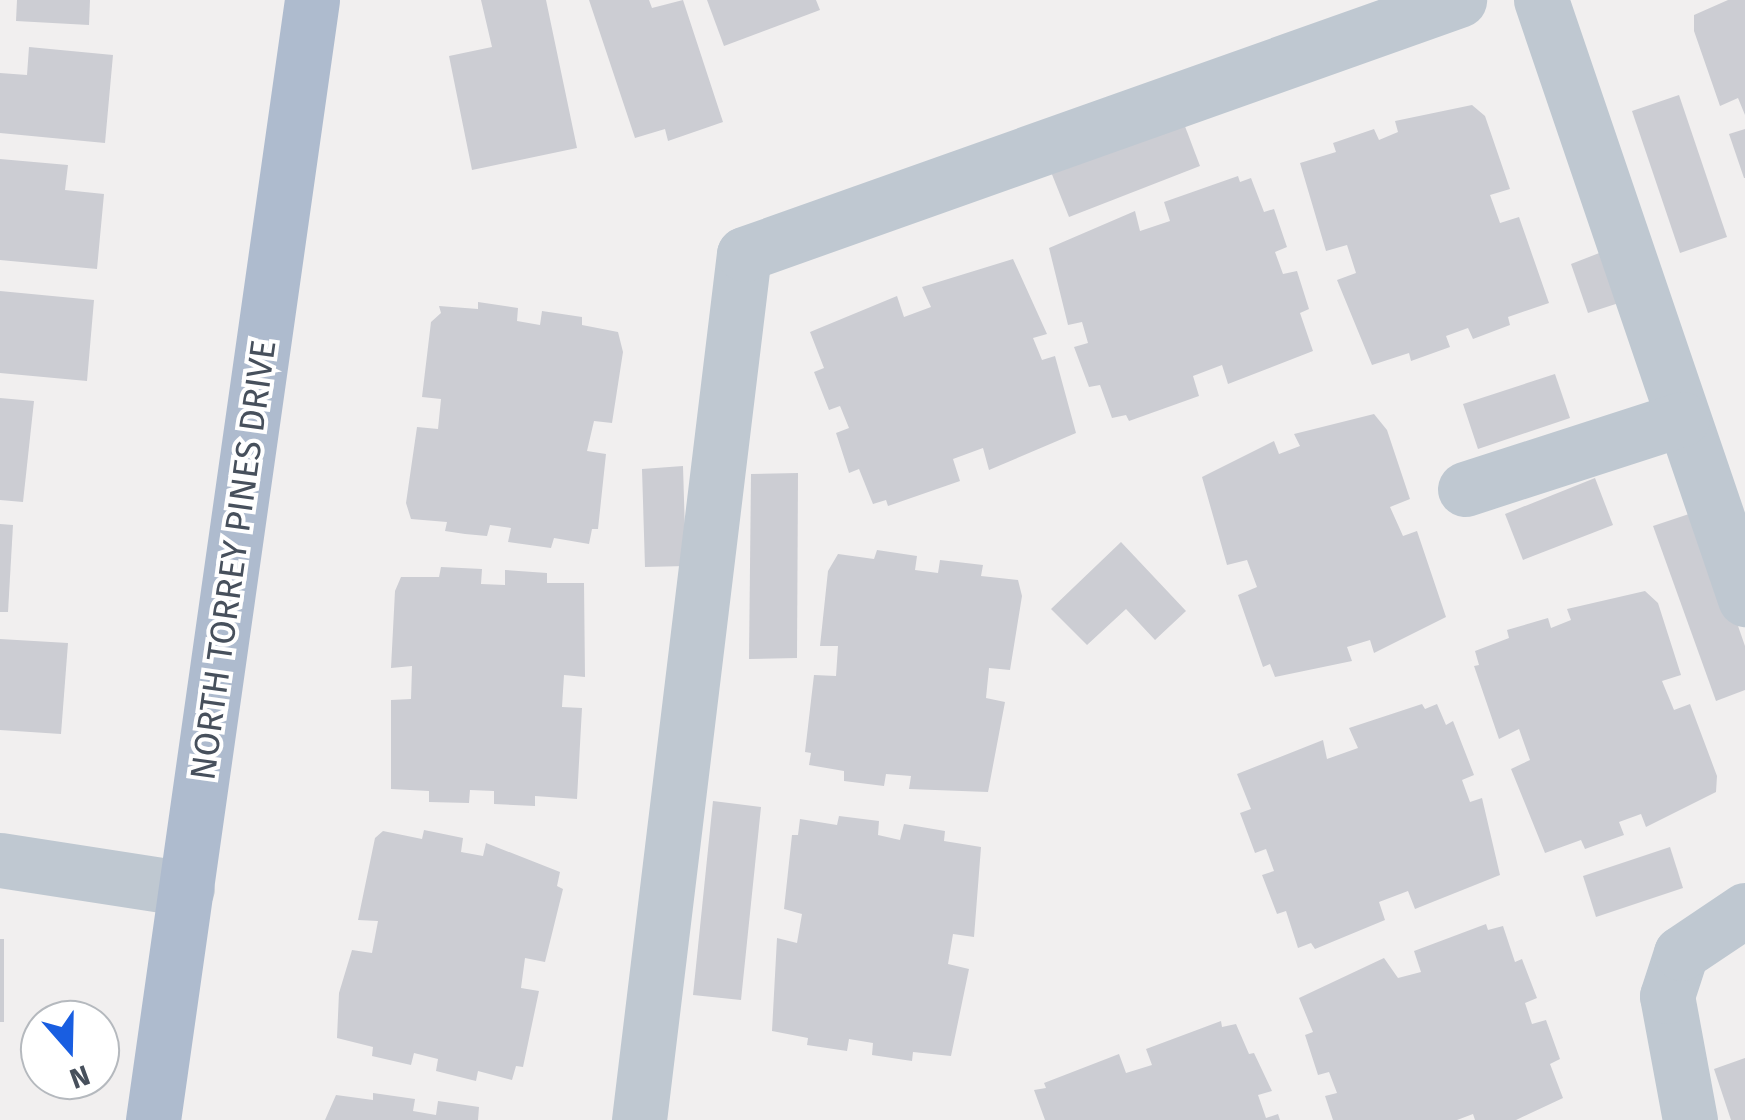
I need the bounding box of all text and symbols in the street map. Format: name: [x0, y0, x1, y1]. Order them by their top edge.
street label: NORTH TORREY PINES DRIVE: [181, 337, 285, 783]
north arrow: [20, 1000, 120, 1100]
text: N: [65, 1058, 94, 1095]

